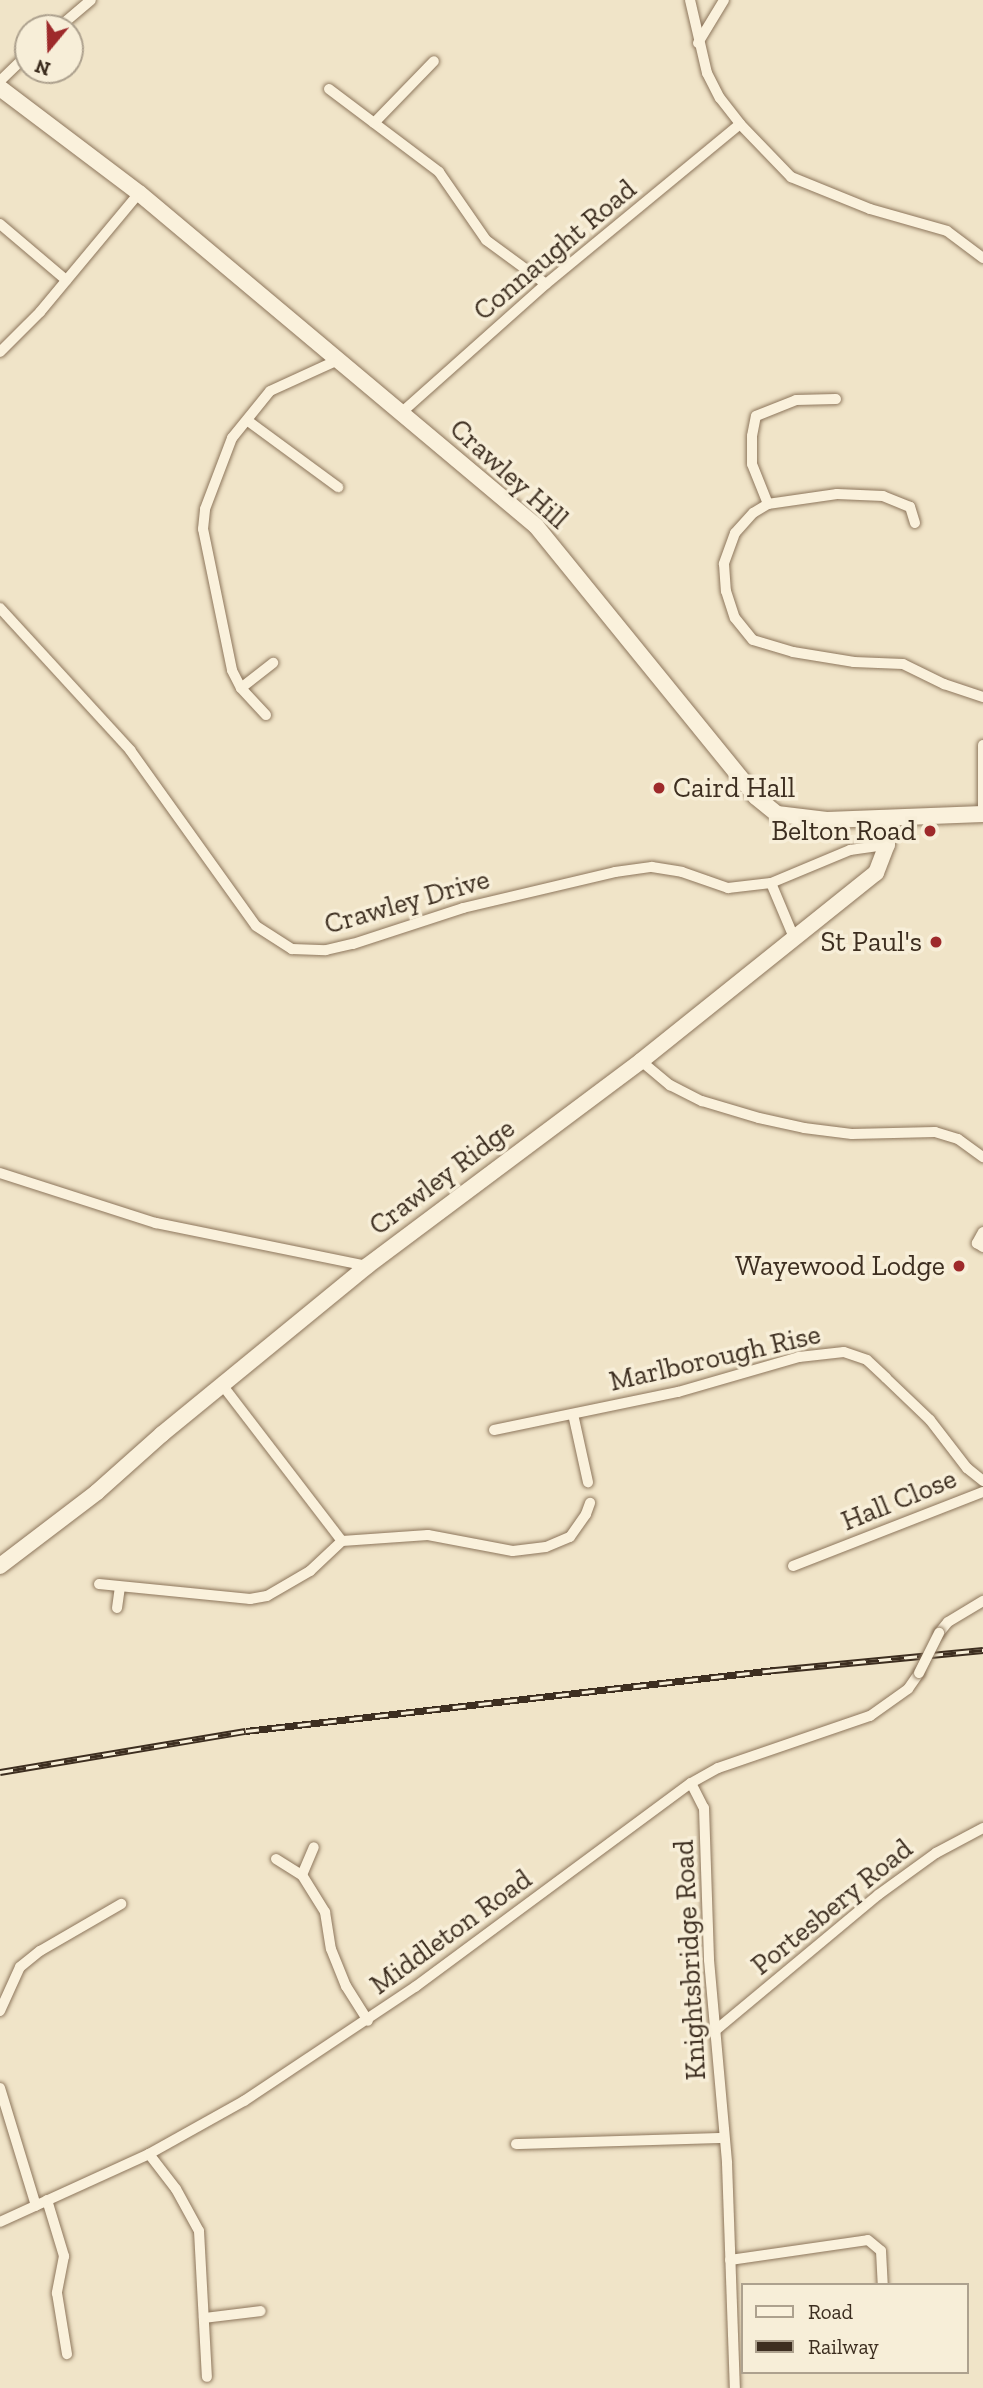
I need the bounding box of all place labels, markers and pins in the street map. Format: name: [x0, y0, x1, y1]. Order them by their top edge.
place label: Caird Hall: [673, 771, 795, 805]
marker: Caird Hall: [651, 780, 667, 796]
place label: Belton Road: [771, 814, 916, 848]
marker: Belton Road: [922, 823, 938, 839]
place label: St Paul's: [820, 925, 922, 959]
marker: St Paul's: [928, 934, 944, 950]
place label: Wayewood Lodge: [735, 1249, 945, 1283]
marker: Wayewood Lodge: [951, 1258, 967, 1274]

